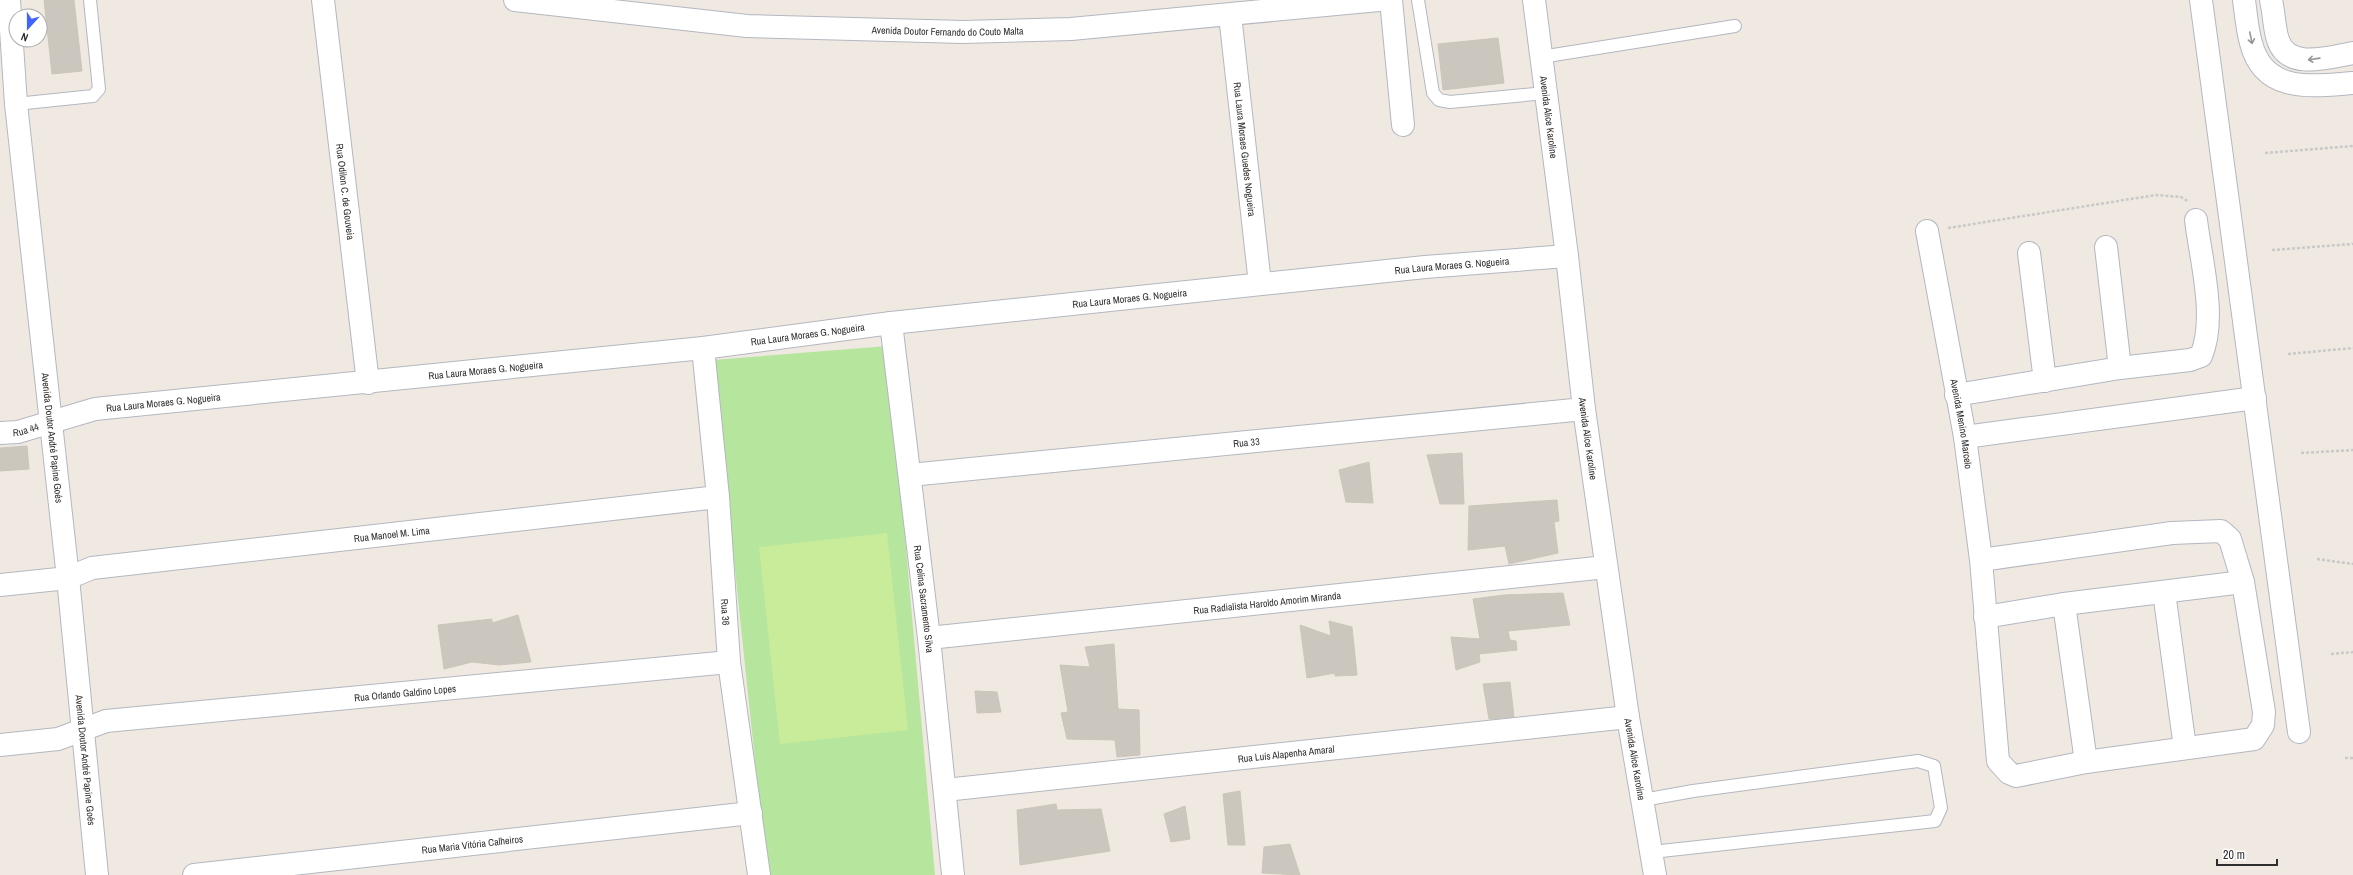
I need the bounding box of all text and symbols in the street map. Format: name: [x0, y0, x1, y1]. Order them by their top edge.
north arrow: [8, 8, 48, 48]
street label: Avenida Doutor Fernando do Couto Malta: [870, 23, 1024, 39]
text: N: [19, 30, 30, 45]
one-way arrow: [2247, 32, 2255, 45]
one-way arrow: [2308, 55, 2321, 63]
street label: Avenida Alice Karoline: [1537, 74, 1560, 159]
street label: Rua Laura Moraes Guedes Nogueira: [1231, 81, 1258, 217]
street label: Rua Odilon C. de Gouveia: [333, 143, 357, 241]
street label: Rua Laura Moraes G. Nogueira: [1394, 254, 1510, 277]
street label: Rua Laura Moraes G. Nogueira: [1072, 286, 1188, 311]
street label: Rua Laura Moraes G. Nogueira: [750, 321, 866, 349]
street label: Rua Laura Moraes G. Nogueira: [428, 358, 544, 383]
street label: Avenida Doutor André Papine Goés: [38, 371, 66, 504]
street label: Avenida Menino Marcelo: [1947, 377, 1975, 470]
street label: Rua Laura Moraes G. Nogueira: [105, 390, 222, 415]
street label: Avenida Alice Karoline: [1576, 396, 1600, 481]
street label: Rua 44: [12, 420, 41, 439]
street label: Rua 33: [1233, 435, 1261, 450]
street label: Rua Manoel M. Lima: [353, 524, 431, 545]
street label: Rua Celina Sacramento Silva: [911, 545, 937, 654]
street label: Rua Radialista Haroldo Amorim Miranda: [1193, 589, 1342, 617]
street label: Rua 36: [718, 598, 733, 626]
street label: Rua Orlando Galdino Lopes: [354, 682, 457, 704]
street label: Avenida Doutor André Papine Goés: [72, 693, 98, 826]
street label: Avenida Alice Karoline: [1621, 716, 1648, 802]
street label: Rua Luís Alapenha Amaral: [1237, 742, 1335, 766]
street label: Rua Maria Vitória Calheiros: [421, 832, 524, 857]
scale bar: [2217, 841, 2277, 867]
text: 20 m: [2223, 847, 2245, 863]

